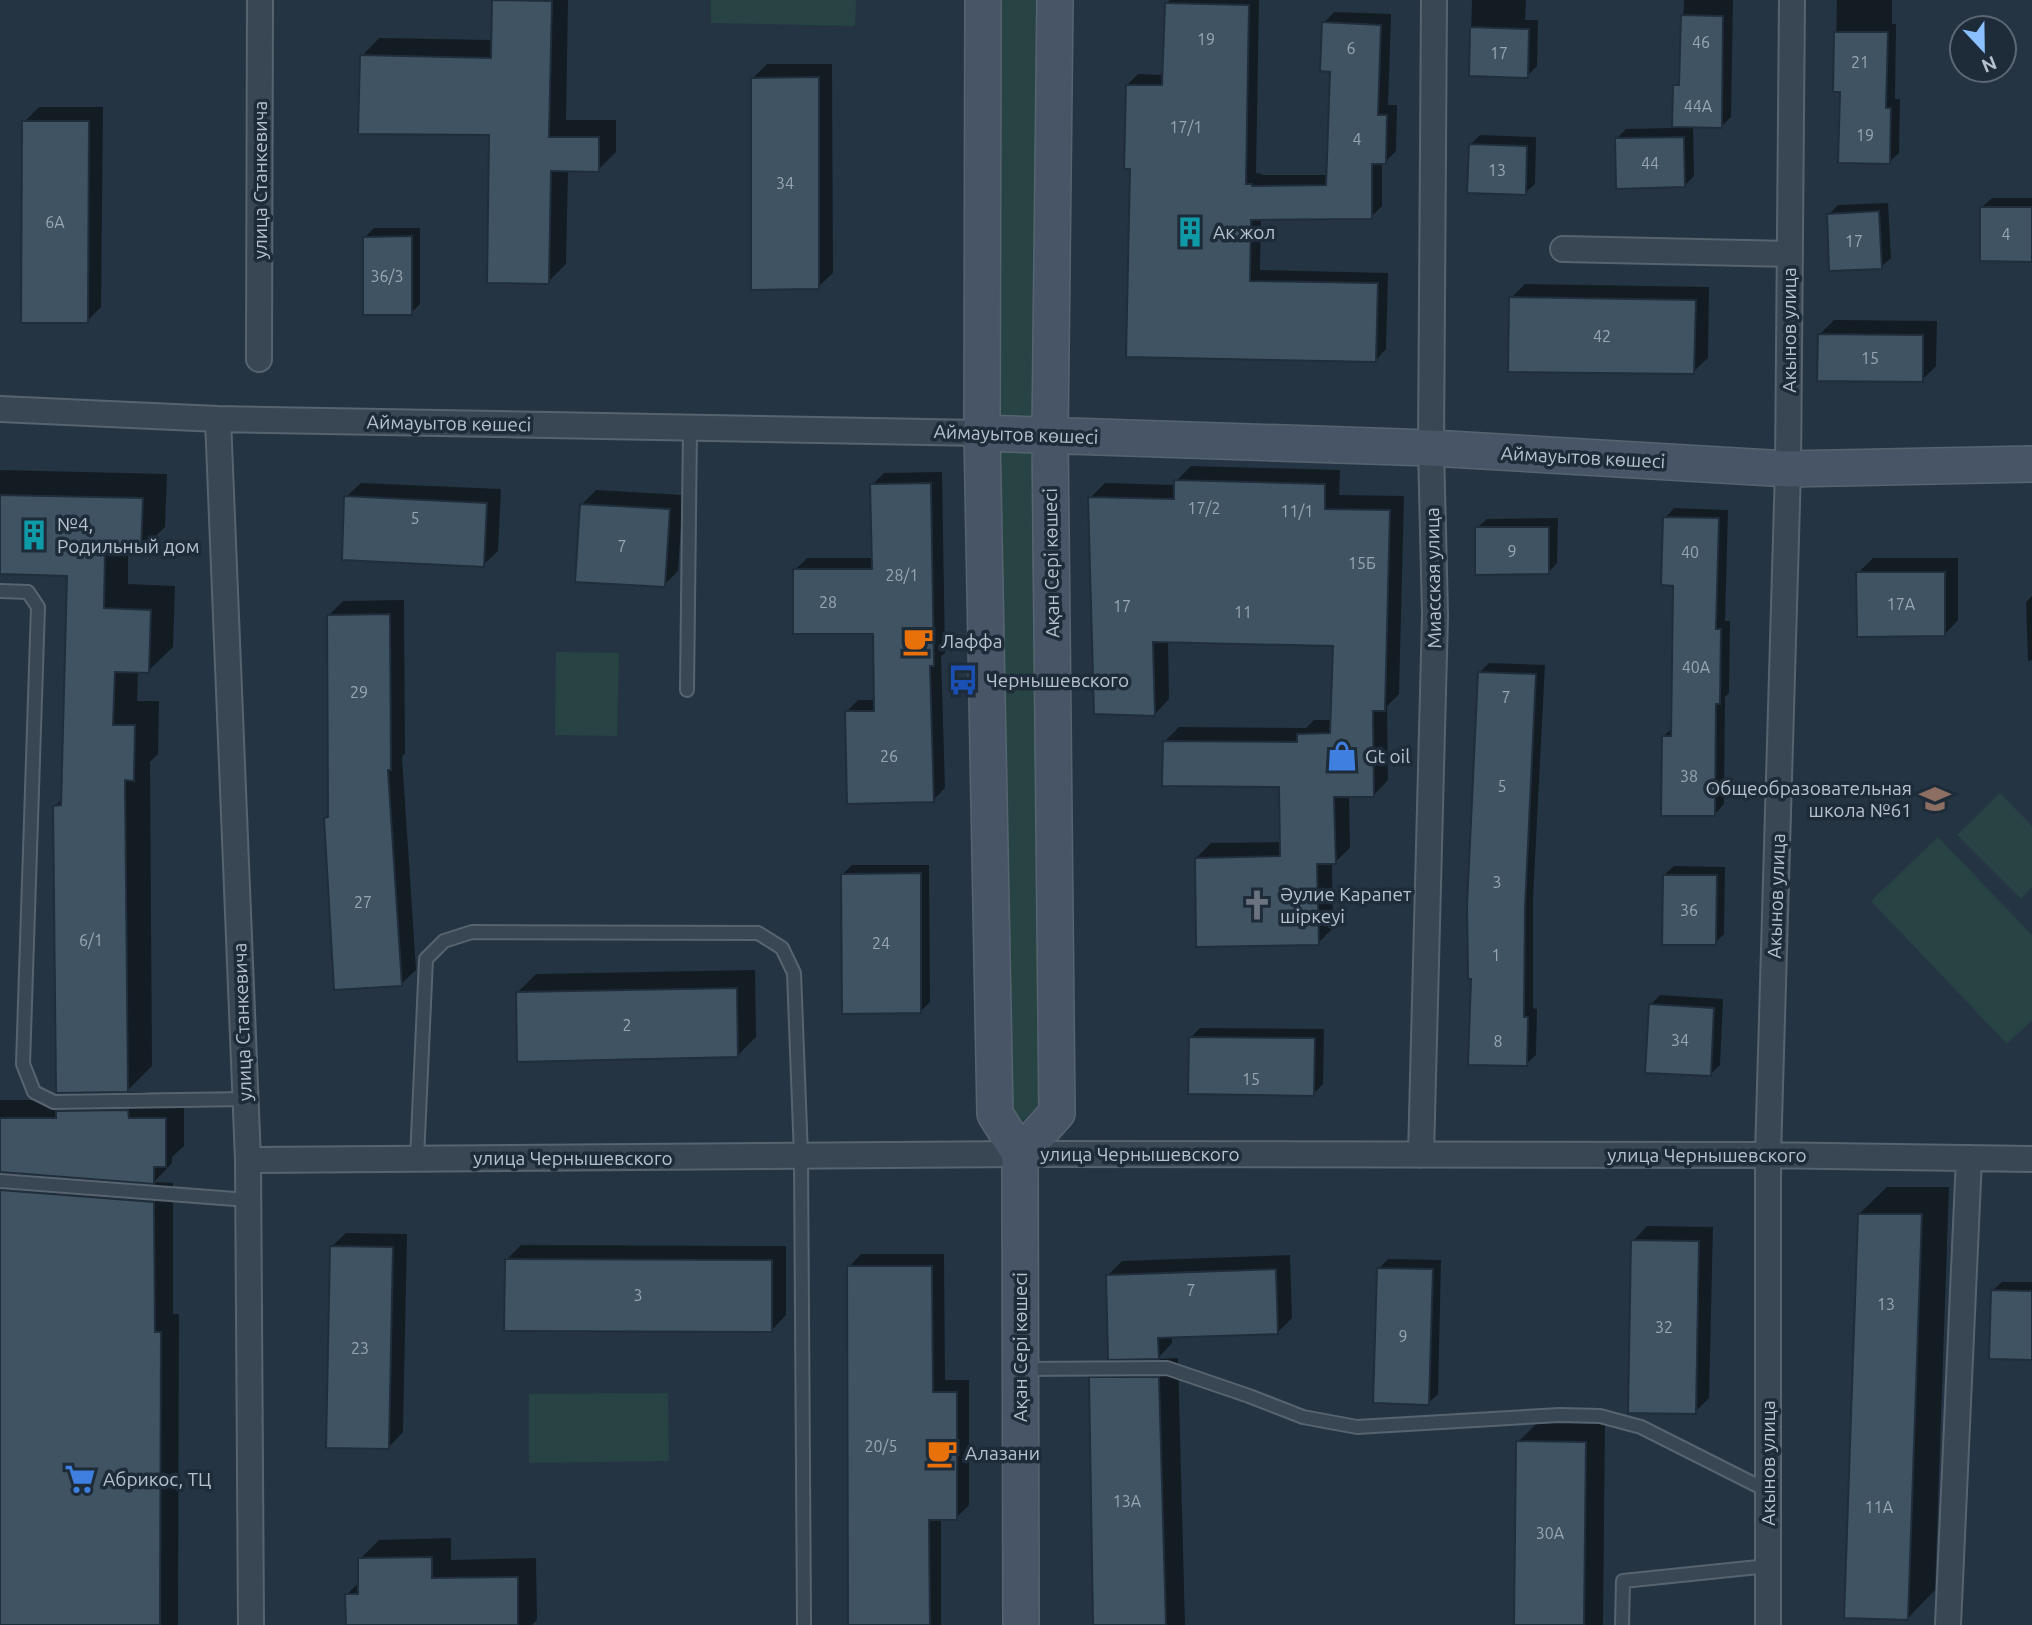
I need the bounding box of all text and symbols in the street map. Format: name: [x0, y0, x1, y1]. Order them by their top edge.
north arrow: [1948, 14, 2018, 84]
house number: 19: [1197, 30, 1215, 48]
house number: 46: [1692, 33, 1710, 51]
house number: 6: [1346, 39, 1356, 57]
house number: 17: [1490, 44, 1508, 62]
text: N: [1979, 52, 2000, 78]
house number: 21: [1851, 53, 1869, 71]
house number: 44А: [1684, 97, 1713, 115]
street label: улица Станкевича: [249, 101, 271, 259]
house number: 17/1: [1170, 118, 1202, 136]
house number: 19: [1856, 126, 1874, 144]
house number: 4: [1352, 130, 1362, 148]
house number: 44: [1641, 154, 1659, 172]
house number: 13: [1488, 161, 1506, 179]
house number: 34: [776, 174, 794, 192]
house number: 6А: [45, 213, 65, 231]
building icon: Ак жол: [1173, 215, 1207, 249]
place label: Ак жол: [1213, 221, 1275, 243]
house number: 4: [2001, 225, 2011, 243]
house number: 17: [1845, 232, 1863, 250]
house number: 36/3: [371, 267, 403, 285]
street label: Акынов улица: [1778, 267, 1800, 393]
house number: 42: [1593, 327, 1611, 345]
house number: 15: [1861, 349, 1879, 367]
street label: Аймауытов көшесі: [366, 411, 532, 435]
street label: Аймауытов көшесі: [933, 420, 1099, 448]
street label: Аймауытов көшесі: [1500, 442, 1666, 472]
street label: Ақан Сері көшесі: [1039, 488, 1063, 638]
house number: 17/2: [1188, 499, 1220, 517]
house number: 11/1: [1281, 502, 1313, 520]
street label: Миасская улица: [1421, 507, 1445, 649]
house number: 5: [410, 509, 420, 527]
place label: №4, Родильный дом: [57, 513, 200, 557]
building icon: №4, Родильный дом: [17, 518, 51, 552]
house number: 7: [617, 537, 627, 555]
house number: 9: [1507, 542, 1517, 560]
house number: 40: [1681, 543, 1699, 561]
house number: 15Б: [1348, 554, 1376, 572]
house number: 28/1: [886, 566, 918, 584]
house number: 28: [819, 593, 837, 611]
house number: 17А: [1887, 595, 1916, 613]
house number: 17: [1113, 597, 1131, 615]
house number: 11: [1234, 603, 1252, 621]
cafe icon: Лаффа: [901, 624, 935, 658]
place label: Лаффа: [941, 630, 1003, 652]
house number: 40А: [1682, 658, 1711, 676]
bus stop icon: Чернышевского: [946, 663, 980, 697]
place label: Чернышевского: [986, 669, 1129, 691]
house number: 29: [350, 683, 368, 701]
house number: 7: [1501, 688, 1511, 706]
shop icon: Gt oil: [1325, 739, 1359, 773]
place label: Gt oil: [1365, 745, 1410, 767]
house number: 26: [880, 747, 898, 765]
house number: 38: [1680, 767, 1698, 785]
house number: 5: [1497, 777, 1507, 795]
place label: Общеобразовательная школа №61: [1706, 777, 1912, 821]
school or university icon: Общеобразовательная школа №61: [1918, 782, 1952, 816]
street label: Акынов улица: [1763, 833, 1789, 959]
house number: 3: [1492, 873, 1502, 891]
place label: Әулие Карапет шіркеуі: [1280, 883, 1412, 927]
church icon: Әулие Карапет шіркеуі: [1240, 888, 1274, 922]
house number: 27: [354, 893, 372, 911]
house number: 36: [1680, 901, 1698, 919]
house number: 6/1: [79, 931, 103, 949]
house number: 24: [872, 934, 890, 952]
street label: улица Станкевича: [228, 942, 256, 1102]
house number: 1: [1491, 946, 1501, 964]
house number: 2: [622, 1016, 632, 1034]
house number: 34: [1671, 1031, 1689, 1049]
house number: 8: [1493, 1032, 1503, 1050]
house number: 15: [1242, 1070, 1260, 1088]
street label: улица Чернышевского: [1040, 1143, 1240, 1165]
street label: улица Чернышевского: [1607, 1144, 1807, 1166]
street label: улица Чернышевского: [473, 1147, 673, 1169]
street label: Ақан Сері көшесі: [1009, 1272, 1031, 1422]
house number: 7: [1186, 1281, 1196, 1299]
house number: 3: [633, 1286, 643, 1304]
house number: 13: [1877, 1295, 1895, 1313]
house number: 32: [1655, 1318, 1673, 1336]
house number: 9: [1398, 1327, 1408, 1345]
house number: 23: [351, 1339, 369, 1357]
street label: Акынов улица: [1757, 1400, 1779, 1526]
cafe icon: Алазани: [925, 1436, 959, 1470]
house number: 20/5: [865, 1437, 897, 1455]
place label: Алазани: [965, 1442, 1040, 1464]
supermarket icon: Абрикос, ТЦ: [63, 1462, 97, 1496]
place label: Абрикос, ТЦ: [103, 1468, 211, 1490]
house number: 13А: [1113, 1492, 1142, 1510]
house number: 11А: [1865, 1498, 1894, 1516]
house number: 30А: [1536, 1524, 1565, 1542]

